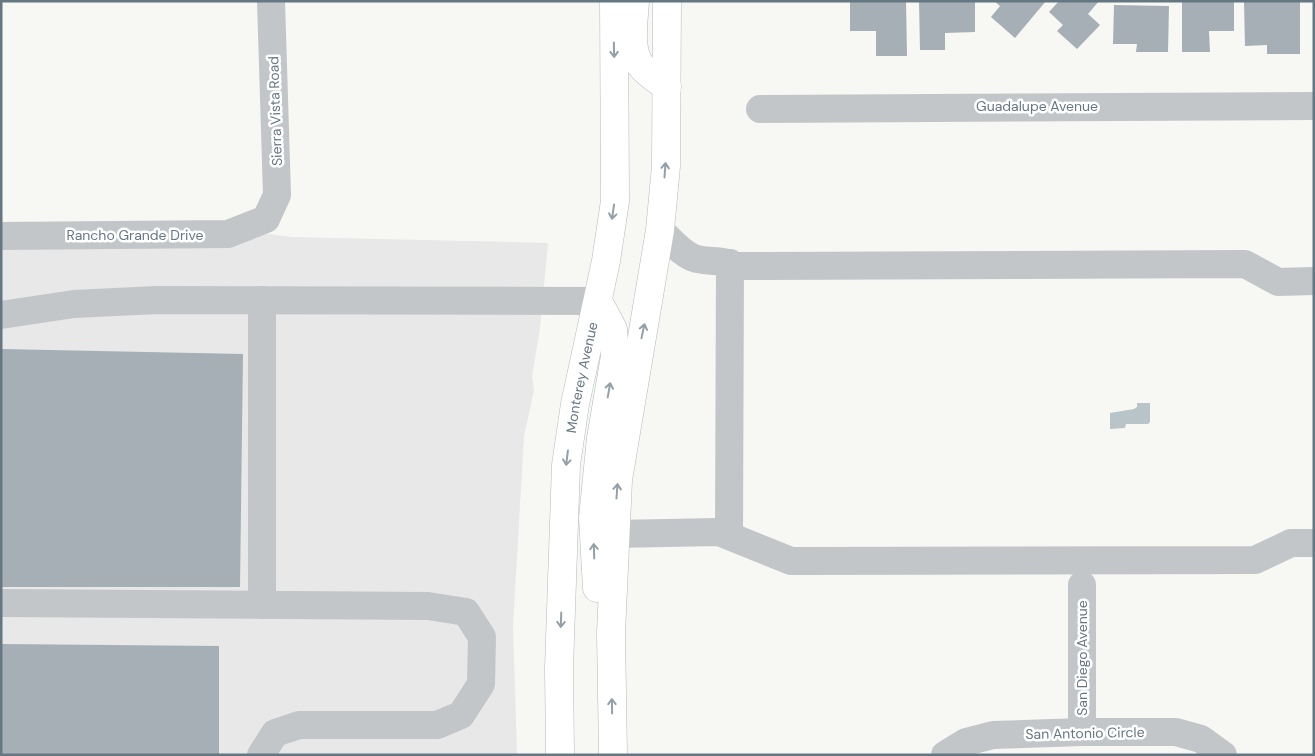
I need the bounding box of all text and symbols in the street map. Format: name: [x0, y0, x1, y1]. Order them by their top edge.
one-way arrow: [609, 42, 619, 58]
street label: Sierra Vista Road: [264, 56, 286, 166]
street label: Guadalupe Avenue: [976, 97, 1098, 115]
one-way arrow: [661, 162, 670, 178]
one-way arrow: [608, 204, 618, 220]
street label: Rancho Grande Drive: [67, 226, 204, 244]
street label: Monterey Avenue: [562, 320, 602, 434]
one-way arrow: [639, 323, 648, 339]
one-way arrow: [604, 382, 614, 398]
one-way arrow: [562, 450, 572, 466]
one-way arrow: [612, 483, 622, 499]
one-way arrow: [589, 544, 599, 560]
street label: San Diego Avenue: [1073, 600, 1091, 716]
one-way arrow: [556, 612, 565, 628]
one-way arrow: [607, 698, 617, 714]
street label: San Antonio Circle: [1025, 723, 1145, 743]

